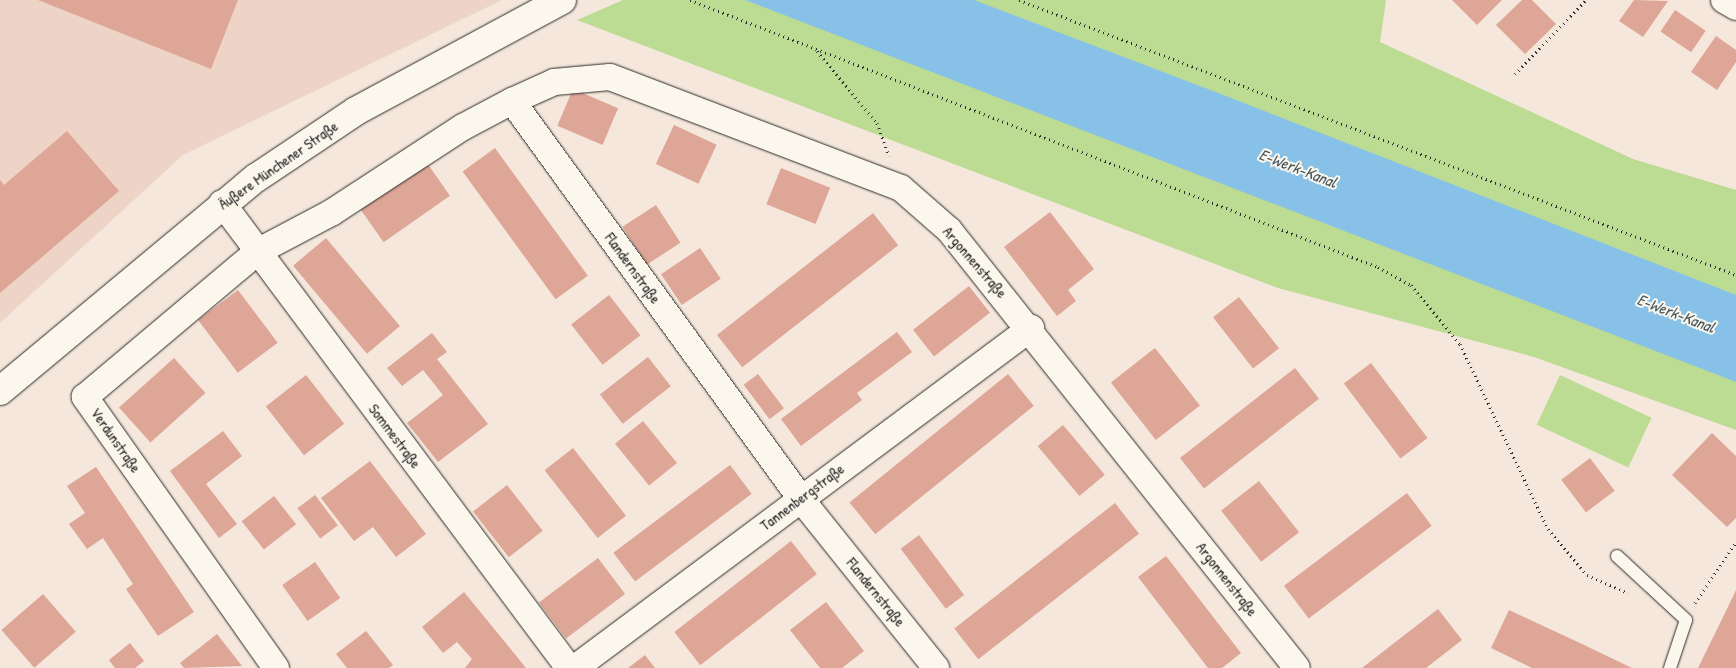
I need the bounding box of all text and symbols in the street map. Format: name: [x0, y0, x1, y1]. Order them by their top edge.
street label: Äußere Münchener Straße: [215, 117, 341, 213]
water label: E-Werk-Kanal: [1257, 144, 1339, 192]
street label: Argonnenstraße: [939, 223, 1011, 301]
street label: Flandernstraße: [601, 229, 665, 307]
water label: E-Werk-Kanal: [1635, 289, 1717, 337]
street label: Sommestraße: [365, 400, 425, 472]
street label: Verdunstraße: [87, 404, 145, 476]
street label: Tannenbergstraße: [757, 460, 847, 534]
street label: Argonnenstraße: [1193, 539, 1261, 619]
street label: Flandernstraße: [843, 554, 909, 630]

